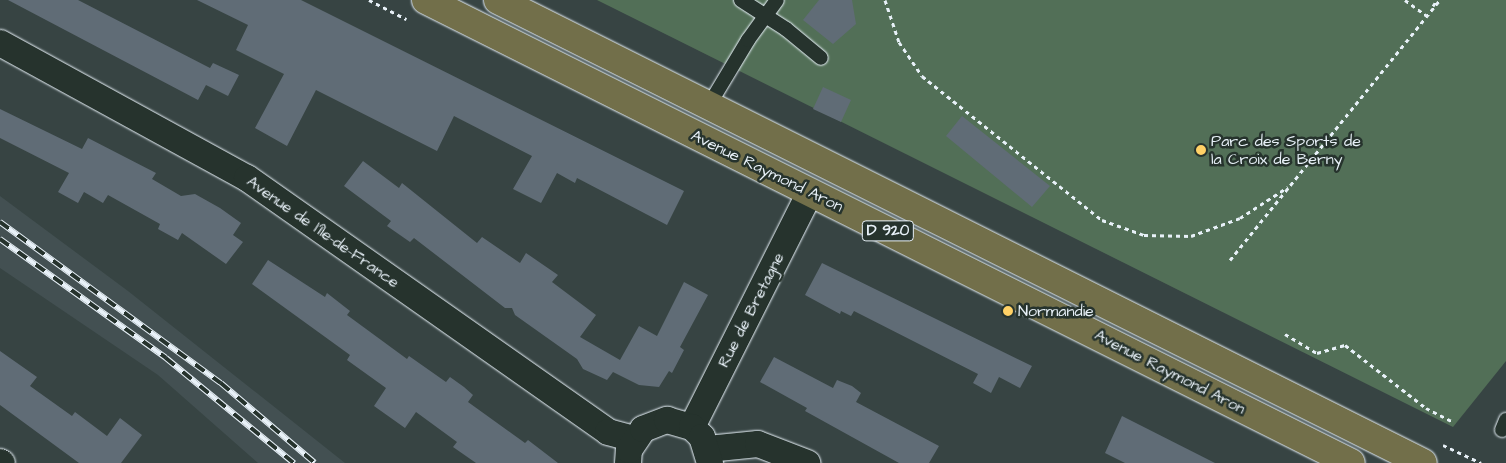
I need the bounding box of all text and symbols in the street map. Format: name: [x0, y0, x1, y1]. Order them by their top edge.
street label: Avenue Raymond Aron: [688, 126, 846, 216]
place label: Parc des Sports de la Croix de Berny: [1211, 131, 1361, 169]
marker: Parc des Sports de la Croix de Berny: [1195, 144, 1207, 156]
street label: Avenue de l'Île-de-France: [243, 172, 403, 292]
road number: D 920: [862, 218, 914, 244]
street label: Rue de Bretagne: [714, 249, 788, 371]
place label: Normandie: [1018, 301, 1094, 321]
marker: Normandie: [1002, 305, 1014, 317]
street label: Avenue Raymond Aron: [1091, 326, 1249, 418]

